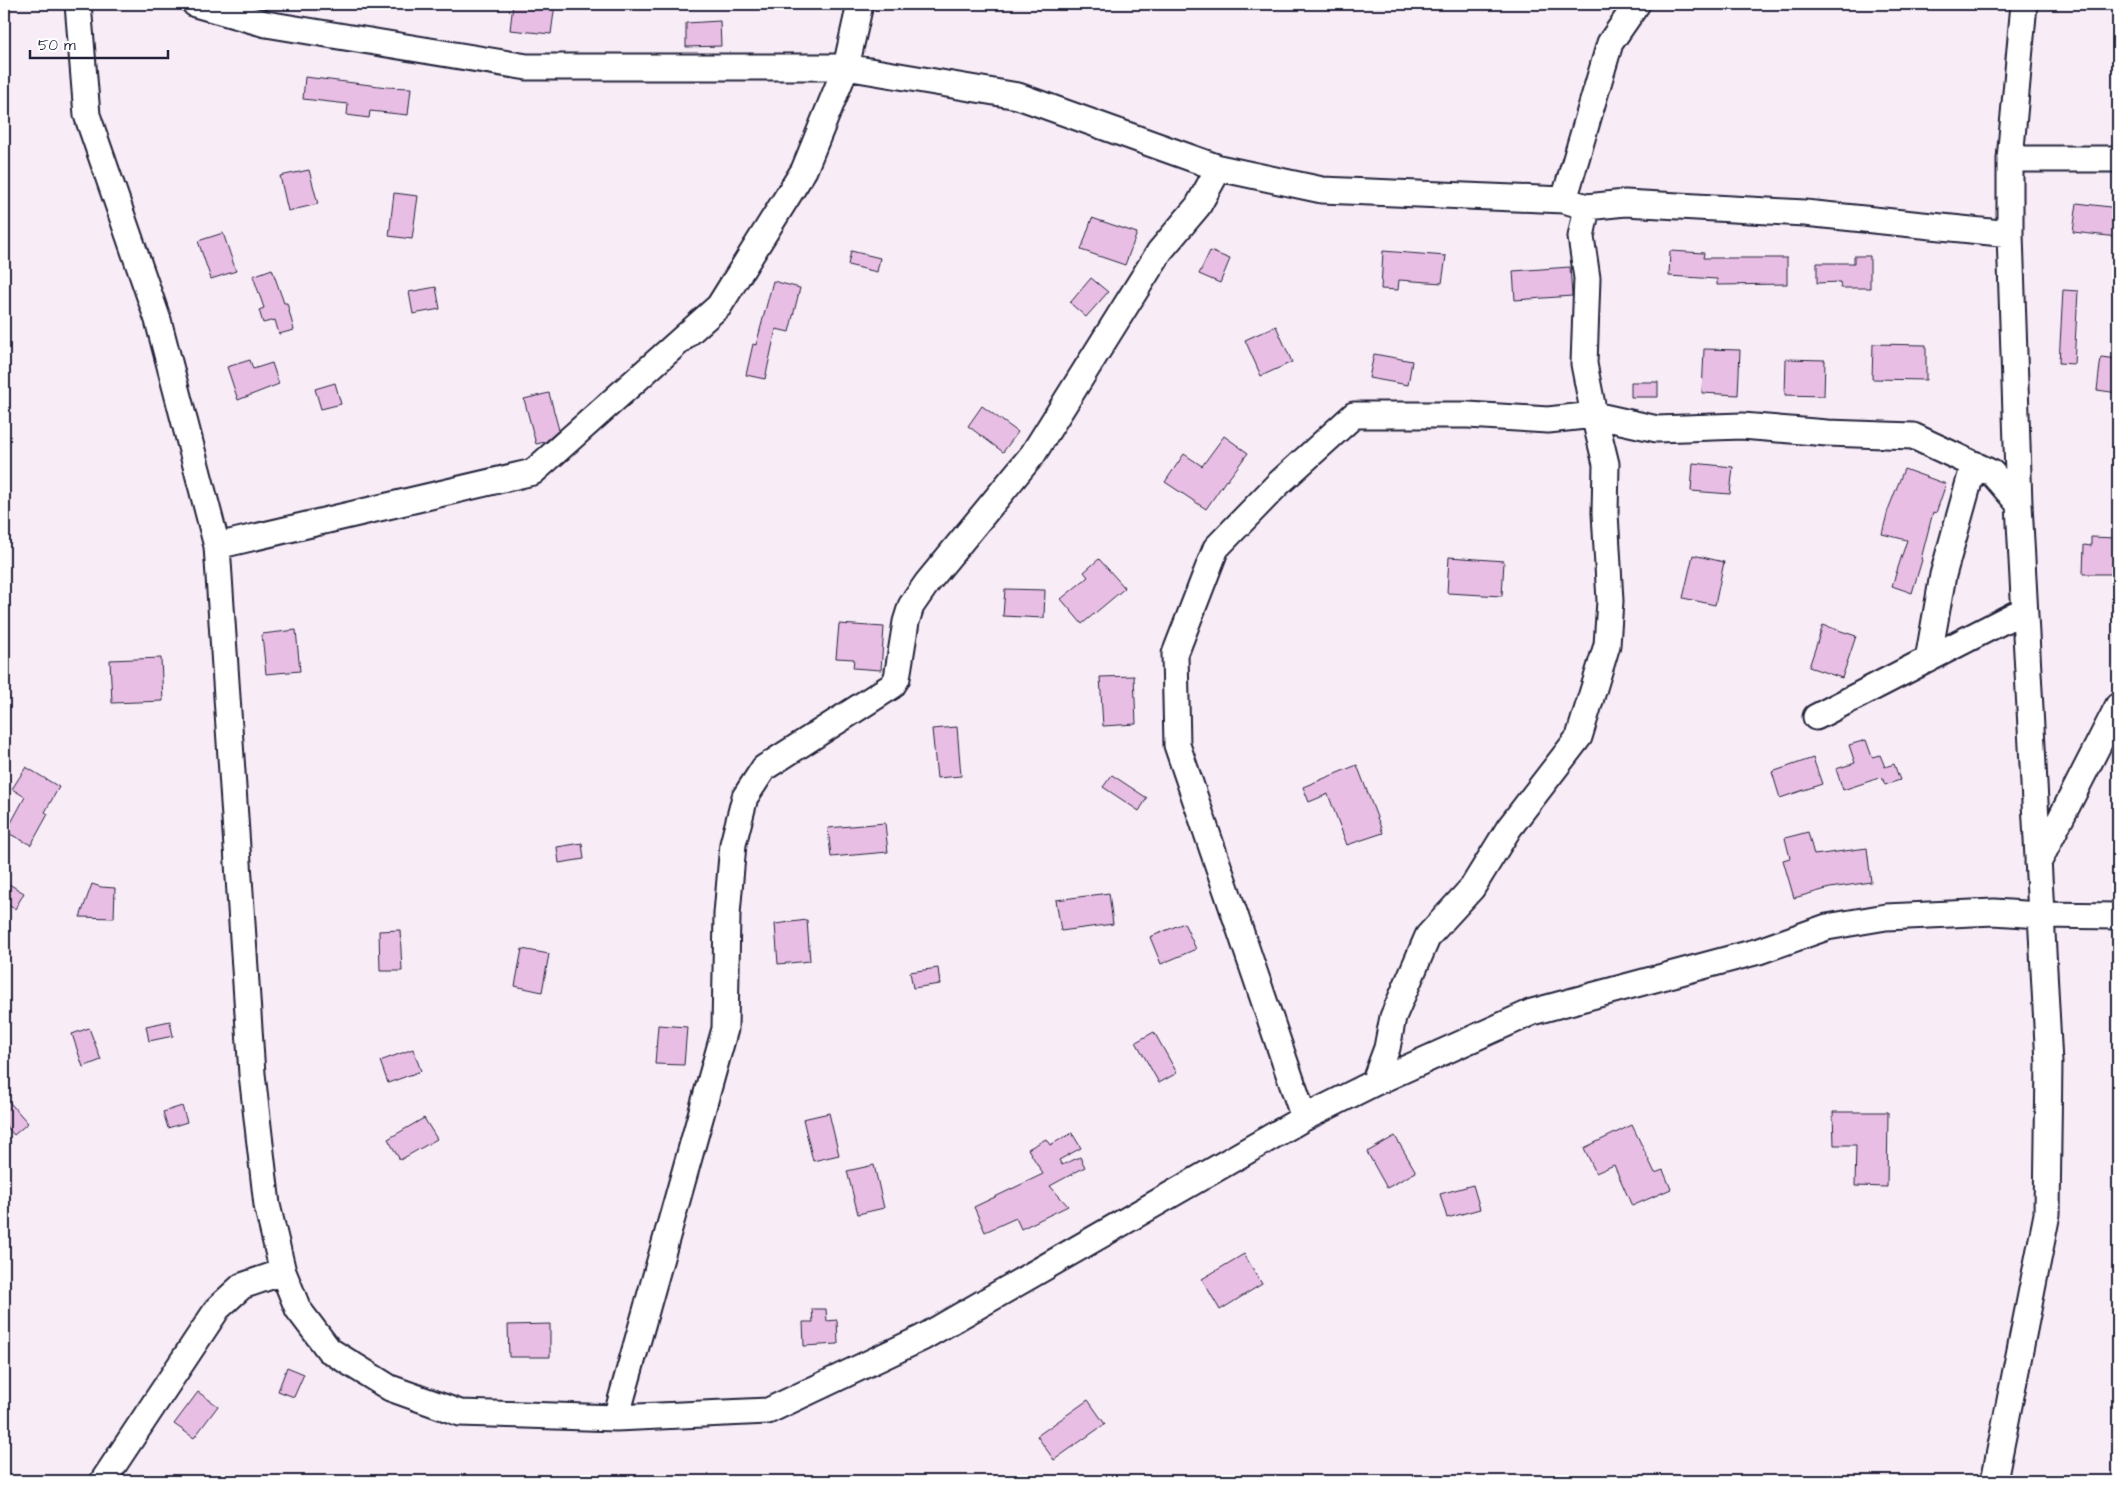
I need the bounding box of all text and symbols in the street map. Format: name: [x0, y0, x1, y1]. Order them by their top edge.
scale bar: [30, 28, 168, 60]
text: 50 m: [38, 35, 76, 56]

